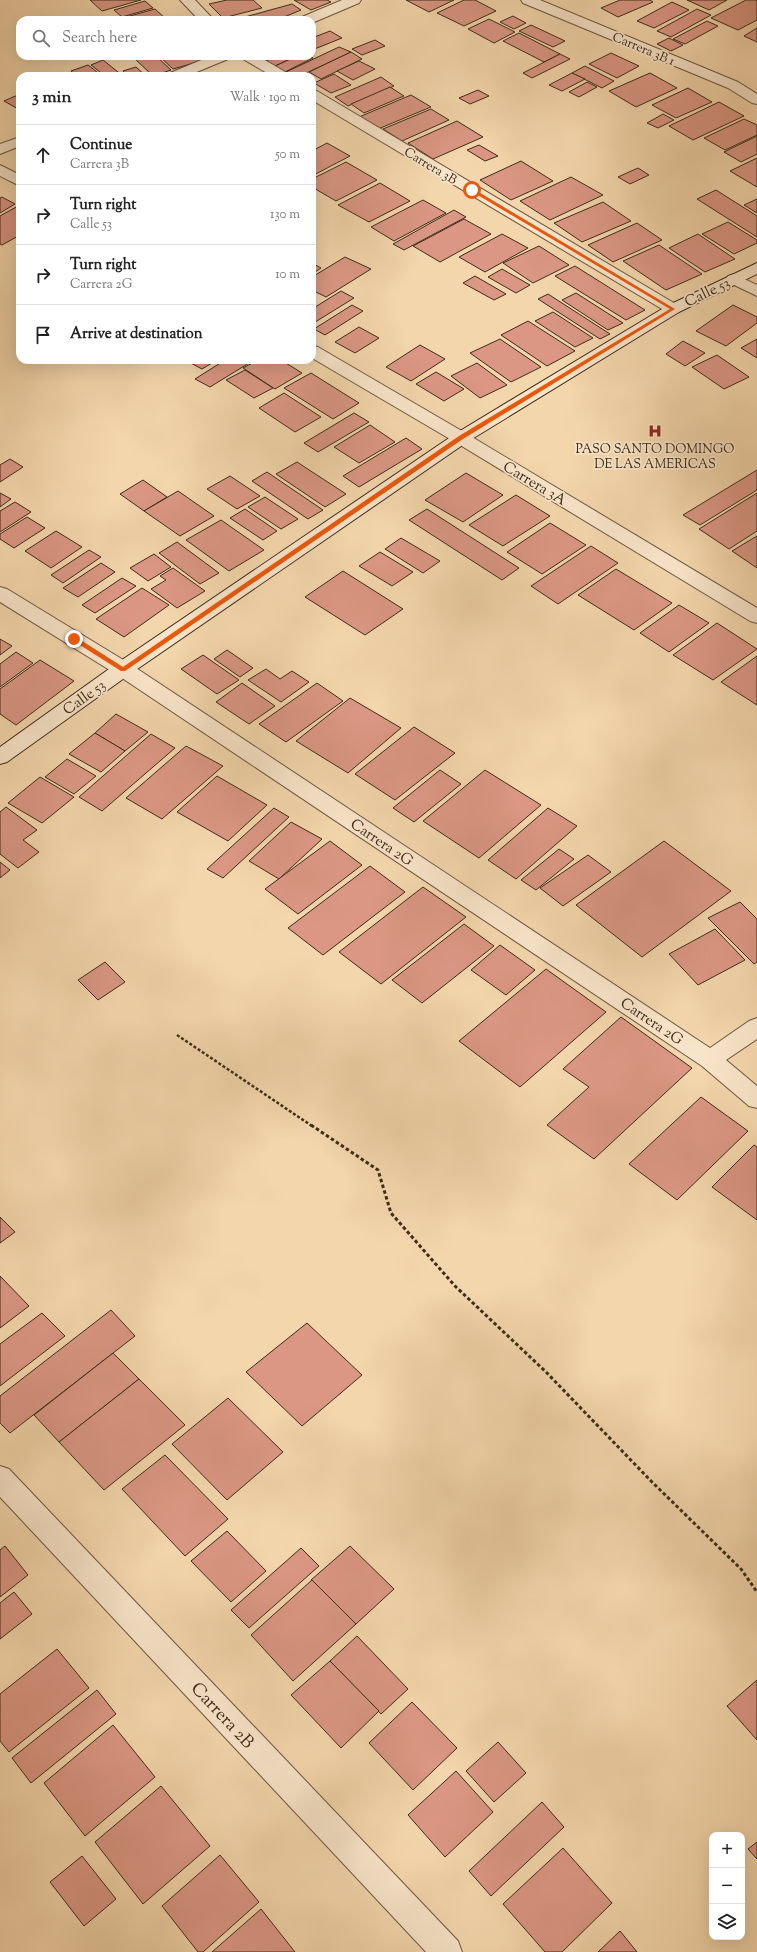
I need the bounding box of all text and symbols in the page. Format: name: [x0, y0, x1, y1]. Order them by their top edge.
search box: [16, 16, 316, 60]
icon: search: [30, 27, 52, 49]
text: Search here: [62, 28, 137, 49]
street label: Carrera 3B 1: [609, 29, 678, 71]
text: 3 min: [32, 86, 71, 110]
text: Walk · 190 m: [230, 89, 300, 107]
text: Continue: [70, 135, 132, 156]
icon: ahead: [32, 144, 54, 166]
street label: Carrera 3B: [400, 144, 460, 190]
text: 50 m: [275, 146, 300, 164]
text: Carrera 3B: [70, 156, 129, 174]
route start: [463, 181, 481, 199]
text: Turn right: [70, 195, 136, 216]
icon: right: [32, 204, 54, 226]
text: 130 m: [270, 206, 300, 224]
text: Calle 53: [70, 216, 112, 234]
text: Turn right: [70, 255, 136, 276]
icon: right: [32, 264, 54, 286]
text: 10 m: [275, 266, 300, 284]
street label: Calle 53: [681, 273, 734, 313]
text: Carrera 2G: [70, 276, 132, 294]
icon: arrive: [32, 324, 54, 346]
text: Arrive at destination: [70, 324, 203, 345]
hospital icon: PASO SANTO DOMINGO DE LAS AMERICAS: [647, 423, 663, 439]
place label: PASO SANTO DOMINGO DE LAS AMERICAS: [576, 441, 734, 474]
street label: Carrera 3A: [498, 457, 570, 512]
route end: [65, 630, 83, 648]
street label: Calle 53: [59, 675, 111, 721]
street label: Carrera 2G: [346, 814, 417, 872]
street label: Carrera 2G: [616, 993, 687, 1051]
street label: Carrera 2B: [184, 1677, 259, 1756]
map controls: [709, 1832, 745, 1940]
button: +: [709, 1832, 745, 1868]
button: −: [709, 1868, 745, 1904]
button: layers: [709, 1904, 745, 1940]

